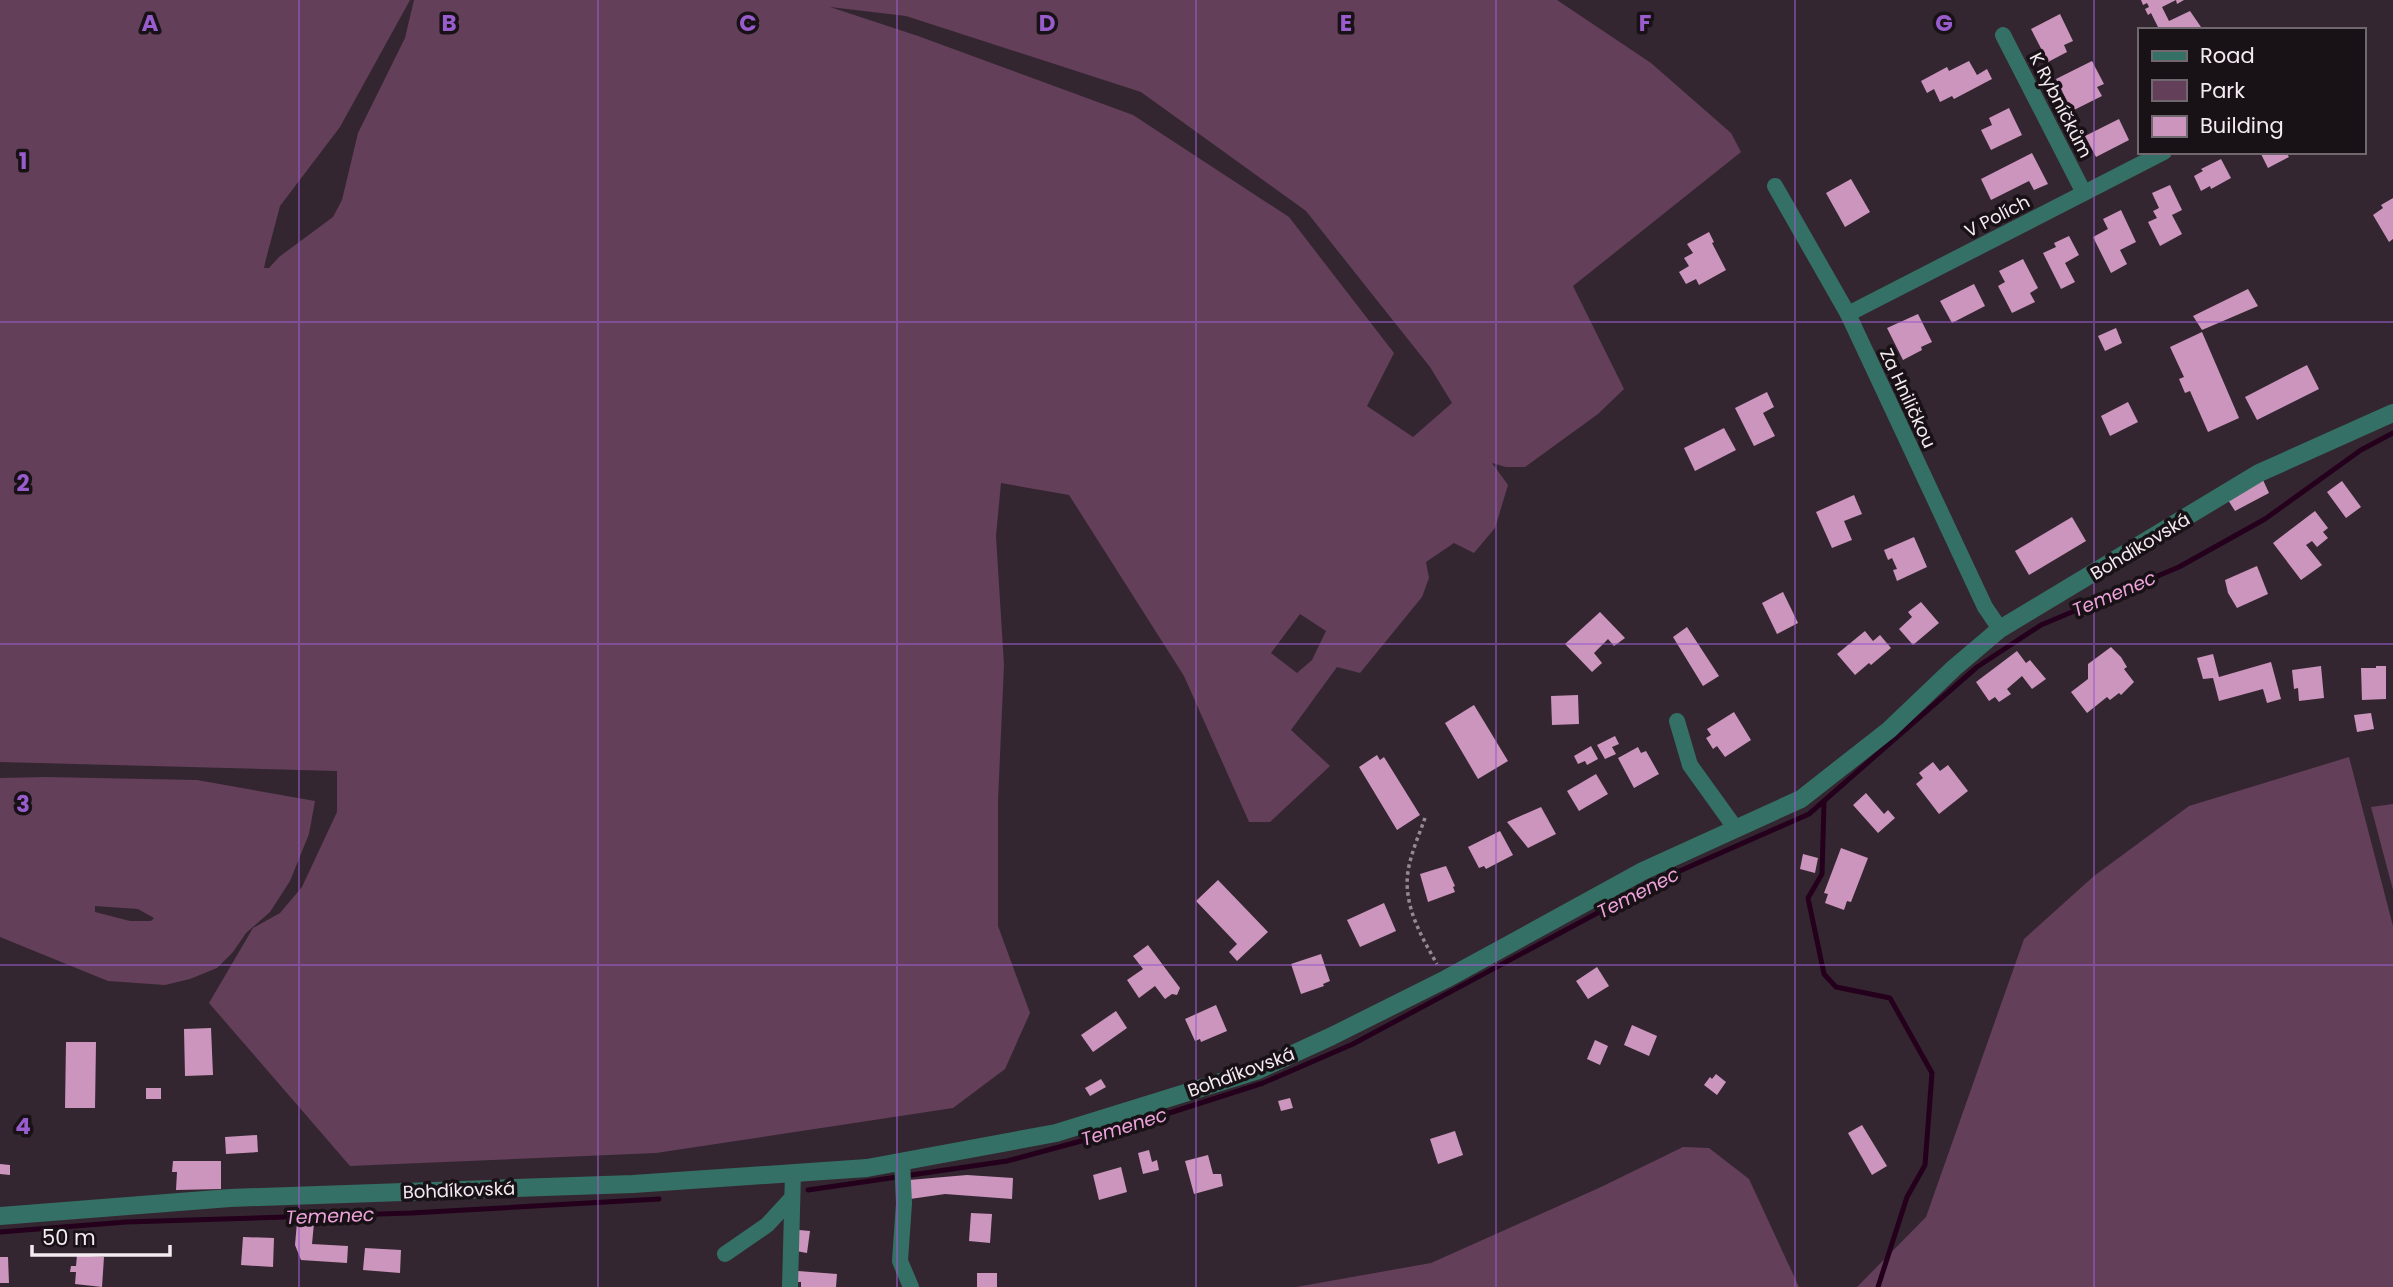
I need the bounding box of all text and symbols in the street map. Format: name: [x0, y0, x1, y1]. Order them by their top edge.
text: A: [142, 7, 159, 39]
text: B: [441, 7, 457, 39]
text: C: [739, 7, 757, 39]
text: D: [1039, 7, 1055, 39]
text: E: [1340, 7, 1352, 39]
text: F: [1639, 7, 1651, 39]
text: G: [1935, 7, 1953, 39]
legend: [2138, 28, 2365, 154]
text: Road: [2200, 41, 2255, 70]
street label: K Rybníčkům: [2024, 48, 2098, 162]
text: Park: [2200, 76, 2245, 105]
text: Building: [2200, 111, 2284, 140]
text: 1: [19, 145, 27, 177]
street label: V Polích: [1960, 189, 2034, 243]
street label: Za Hniličkou: [1874, 344, 1942, 452]
text: 2: [16, 467, 30, 499]
street label: Bohdíkovská: [2085, 506, 2195, 586]
water label: Temenec: [2068, 564, 2160, 624]
text: 3: [16, 788, 30, 820]
water label: Temenec: [1592, 861, 1684, 925]
street label: Bohdíkovská: [1184, 1041, 1298, 1103]
water label: Temenec: [1078, 1101, 1170, 1153]
text: 4: [15, 1110, 31, 1142]
street label: Bohdíkovská: [402, 1176, 516, 1204]
water label: Temenec: [285, 1201, 375, 1231]
scale bar: [32, 1214, 170, 1258]
text: 50 m: [42, 1223, 96, 1252]

